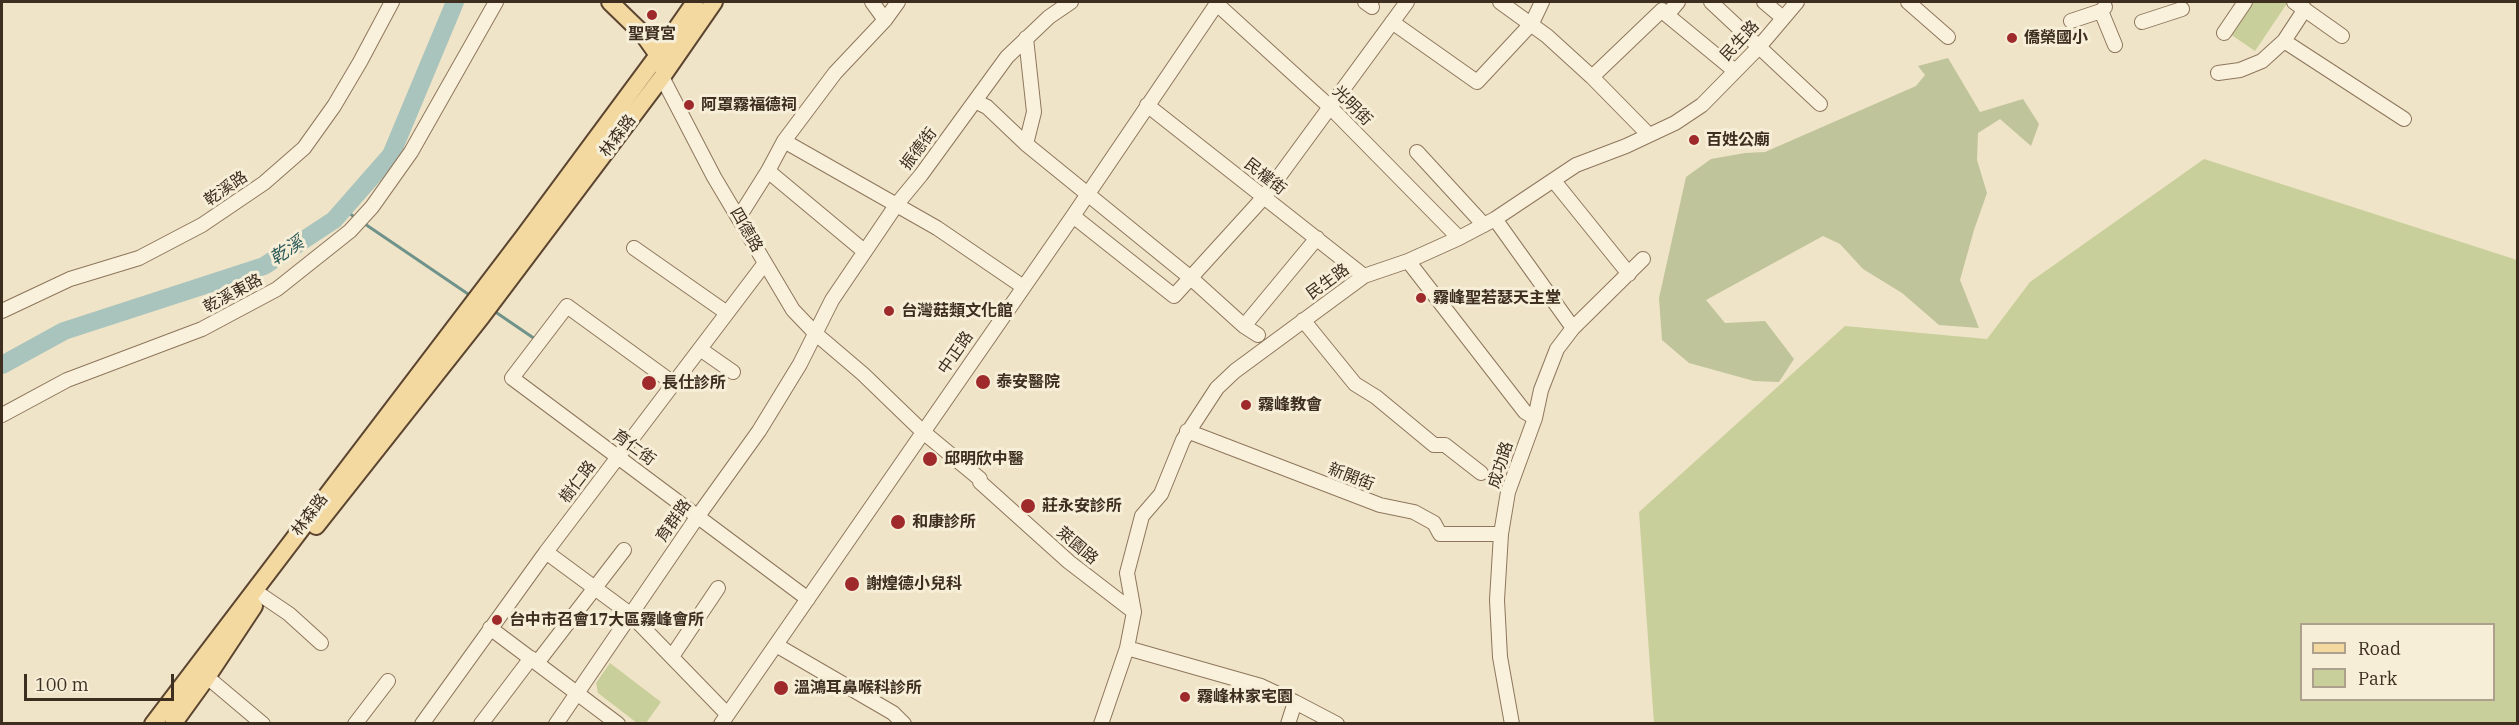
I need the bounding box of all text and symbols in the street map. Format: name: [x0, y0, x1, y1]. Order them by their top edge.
marker: 聖賢宮: [645, 8, 659, 22]
street label: 民生路: [1717, 17, 1763, 65]
place label: 聖賢宮: [628, 24, 676, 44]
place label: 僑榮國小: [2024, 28, 2088, 48]
marker: 僑榮國小: [2005, 31, 2019, 45]
street label: 光明街: [1328, 82, 1376, 130]
place label: 阿罩霧福德祠: [701, 95, 797, 115]
marker: 阿罩霧福德祠: [682, 98, 696, 112]
street label: 林森路: [596, 111, 640, 161]
street label: 振德街: [897, 124, 941, 174]
place label: 百姓公廟: [1706, 130, 1770, 150]
marker: 百姓公廟: [1687, 133, 1701, 147]
street label: 民權街: [1240, 155, 1290, 199]
street label: 乾溪路: [201, 168, 251, 210]
street label: 四德路: [726, 204, 766, 256]
water label: 乾溪: [266, 232, 308, 270]
street label: 民生路: [1303, 260, 1353, 304]
street label: 乾溪東路: [200, 271, 266, 317]
place label: 霧峰聖若瑟天主堂: [1433, 288, 1561, 308]
marker: 霧峰聖若瑟天主堂: [1414, 291, 1428, 305]
place label: 台灣菇類文化館: [901, 301, 1013, 321]
marker: 台灣菇類文化館: [882, 304, 896, 318]
street label: 中正路: [934, 328, 978, 378]
place label: 泰安醫院: [996, 372, 1060, 392]
place label: 長仕診所: [662, 373, 726, 393]
marker: 泰安醫院: [974, 373, 992, 391]
marker: 長仕診所: [640, 374, 658, 392]
place label: 霧峰教會: [1258, 395, 1322, 415]
marker: 霧峰教會: [1239, 398, 1253, 412]
street label: 育仁街: [609, 426, 659, 470]
street label: 成功路: [1484, 439, 1518, 491]
place label: 邱明欣中醫: [944, 449, 1024, 469]
marker: 邱明欣中醫: [921, 450, 939, 468]
street label: 樹仁路: [556, 457, 600, 507]
street label: 新開街: [1325, 459, 1377, 495]
street label: 林森路: [288, 490, 332, 540]
street label: 育群路: [652, 496, 696, 546]
place label: 莊永安診所: [1042, 496, 1122, 516]
marker: 莊永安診所: [1019, 497, 1037, 515]
place label: 和康診所: [912, 512, 976, 532]
marker: 和康診所: [889, 513, 907, 531]
street label: 萊園路: [1052, 523, 1102, 569]
place label: 謝煌德小兒科: [866, 574, 962, 594]
marker: 謝煌德小兒科: [843, 575, 861, 593]
place label: 台中市召會17大區霧峰會所: [509, 610, 704, 630]
marker: 台中市召會17大區霧峰會所: [490, 613, 504, 627]
legend: [2300, 623, 2495, 701]
text: Road: [2358, 637, 2401, 660]
scale bar: [27, 662, 177, 700]
text: Park: [2358, 667, 2397, 690]
text: 100 m: [35, 673, 89, 696]
place label: 溫鴻耳鼻喉科診所: [794, 678, 922, 698]
marker: 溫鴻耳鼻喉科診所: [772, 679, 790, 697]
place label: 霧峰林家宅園: [1197, 687, 1293, 707]
marker: 霧峰林家宅園: [1178, 690, 1192, 704]

